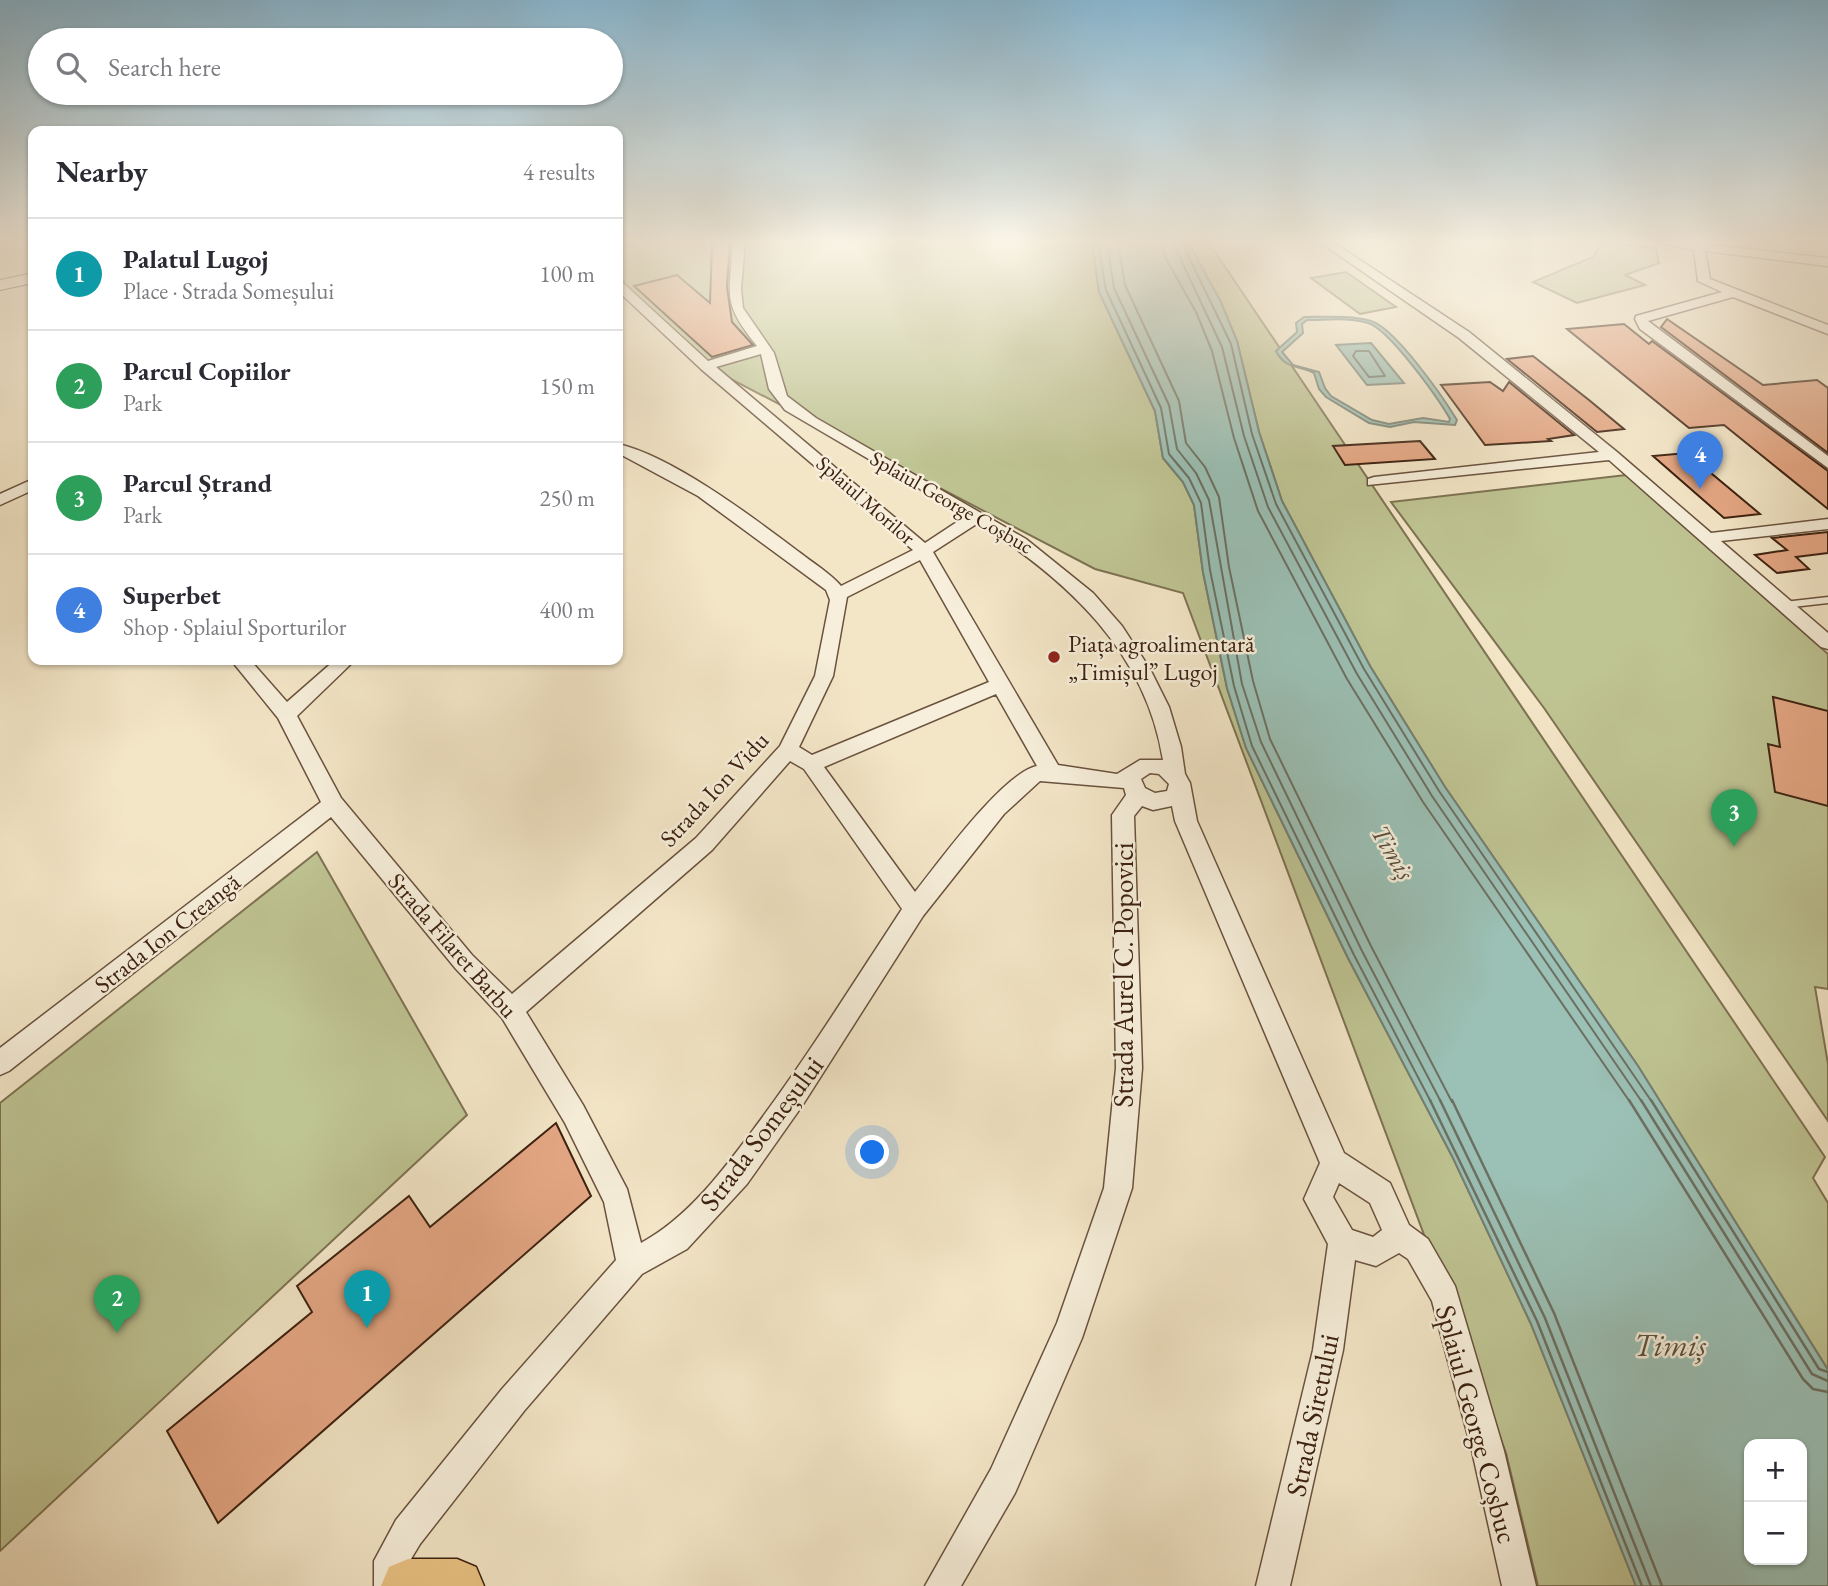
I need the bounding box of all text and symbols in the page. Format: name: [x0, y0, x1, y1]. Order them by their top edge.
search box: [28, 28, 623, 105]
icon: search: [52, 48, 90, 86]
text: Search here: [108, 50, 221, 84]
text: Nearby: [56, 152, 148, 191]
text: 4 results: [523, 157, 595, 187]
text: Palatul Lugoj: [123, 242, 268, 276]
text: 1: [73, 259, 85, 289]
text: 100 m: [539, 259, 595, 289]
text: Place · Strada Someșului: [123, 276, 334, 306]
text: Parcul Copiilor: [123, 354, 291, 388]
text: 2: [73, 371, 85, 401]
text: 150 m: [539, 371, 595, 401]
text: Park: [123, 388, 162, 418]
pin: 4: [1677, 431, 1723, 489]
street label: Splaiul George Coșbuc: [866, 444, 1038, 560]
street label: Splaiul Morilor: [811, 450, 921, 550]
text: Parcul Ștrand: [123, 466, 272, 500]
text: 3: [73, 483, 85, 513]
text: 250 m: [539, 483, 595, 513]
text: Park: [123, 500, 162, 530]
text: Superbet: [123, 578, 221, 612]
text: 4: [73, 595, 85, 625]
text: 400 m: [539, 595, 595, 625]
text: Shop · Splaiul Sporturilor: [123, 612, 346, 642]
place label: Piața agroalimentară „Timișul” Lugoj: [1068, 628, 1255, 687]
marker: Piața agroalimentară „Timișul” Lugoj: [1046, 649, 1062, 665]
street label: Strada Ion Vidu: [653, 725, 776, 853]
pin: 3: [1711, 789, 1757, 847]
water label: Timiș: [1363, 818, 1423, 887]
street label: Strada Aurel C. Popovici: [1105, 842, 1141, 1108]
street label: Strada Ion Creangă: [88, 866, 247, 1000]
street label: Strada Filaret Barbu: [381, 866, 525, 1024]
street label: Strada Someșului: [691, 1048, 831, 1218]
your location: [855, 1135, 889, 1169]
pin: 1: [344, 1270, 390, 1328]
pin: 2: [94, 1275, 140, 1333]
street label: Splaiul George Coșbuc: [1428, 1301, 1526, 1547]
water label: Timiș: [1634, 1324, 1706, 1366]
street label: Strada Siretului: [1277, 1330, 1347, 1500]
map controls: [1744, 1439, 1807, 1565]
button: +: [1744, 1439, 1807, 1502]
button: −: [1744, 1502, 1807, 1565]

